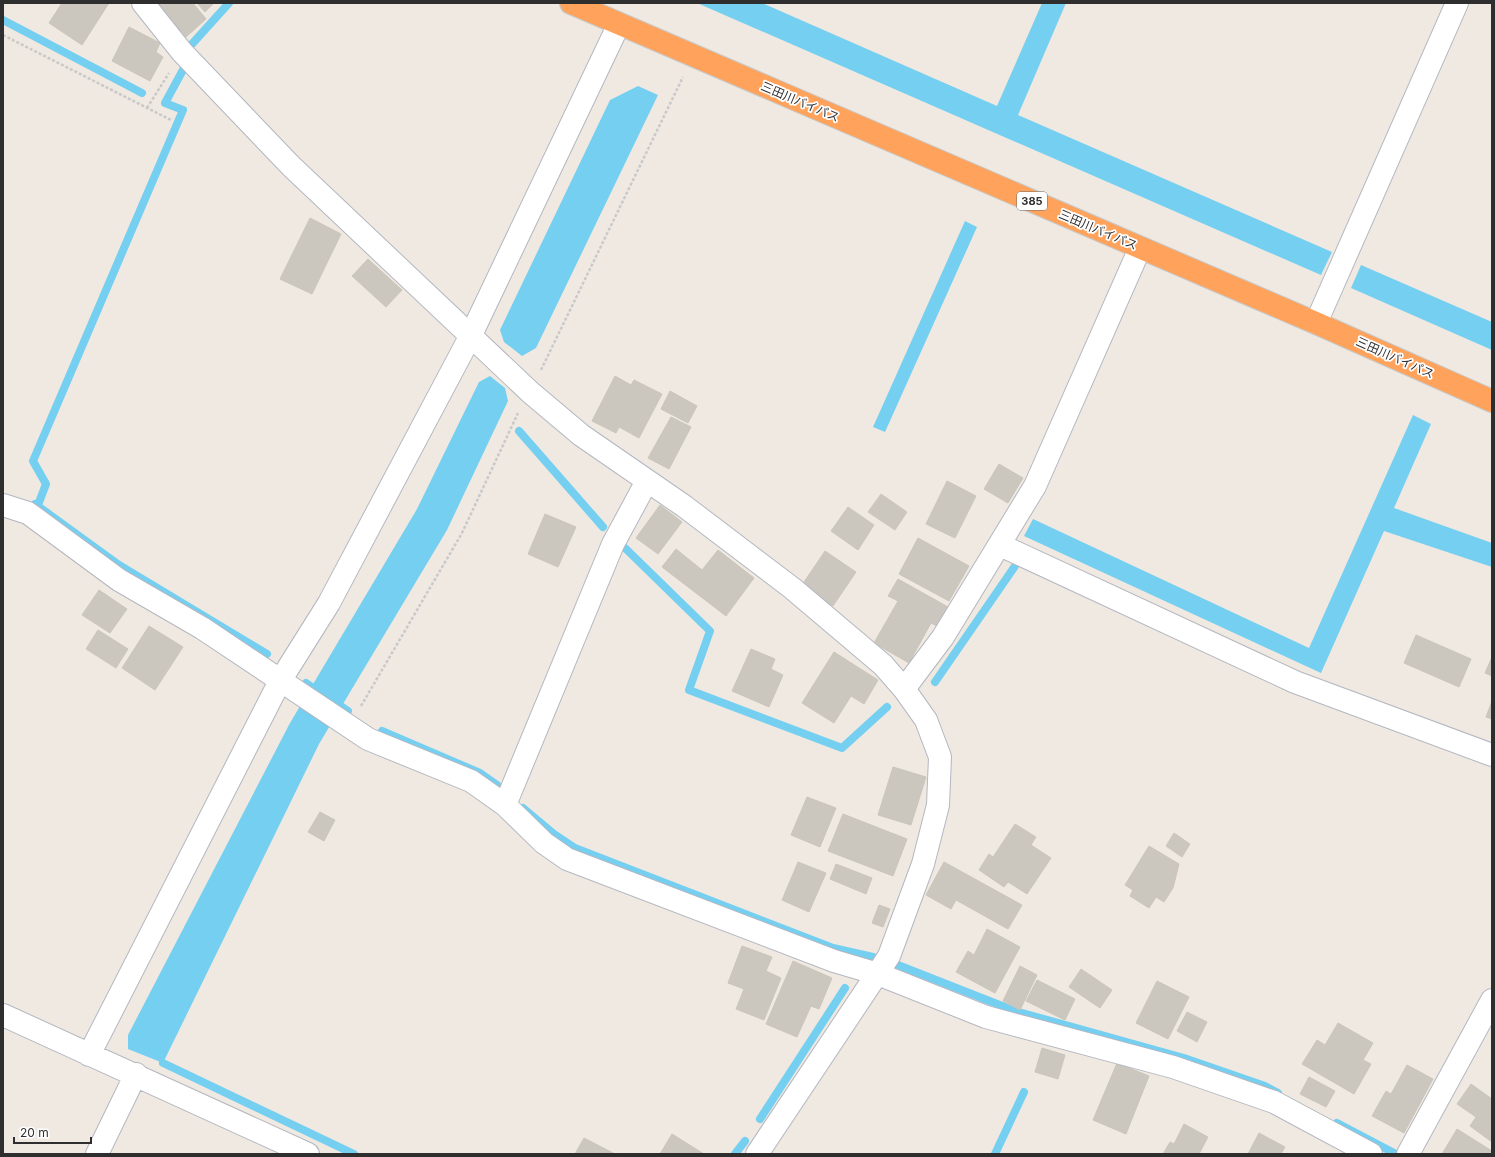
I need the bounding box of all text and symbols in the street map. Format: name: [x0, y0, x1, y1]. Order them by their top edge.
street label: 三田川バイパス: [759, 78, 842, 125]
road number: 385: [1017, 192, 1047, 210]
street label: 三田川バイパス: [1057, 206, 1140, 253]
street label: 三田川バイパス: [1354, 334, 1437, 381]
scale bar: [14, 1119, 91, 1145]
text: 20 m: [20, 1125, 49, 1140]

